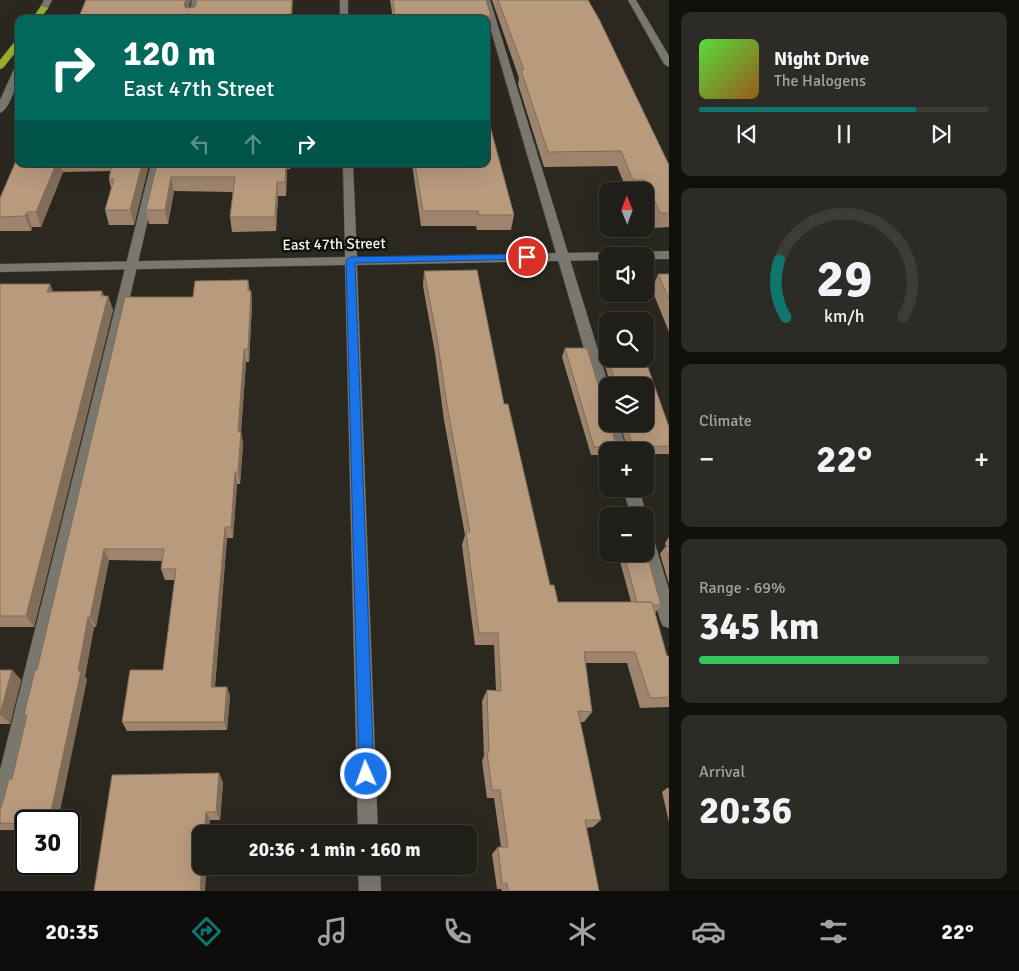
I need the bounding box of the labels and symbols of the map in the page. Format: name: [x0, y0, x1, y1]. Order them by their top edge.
north arrow: [599, 182, 654, 238]
street label: East 47th Street: [282, 234, 386, 254]
pin: [506, 236, 548, 278]
position arrow: [339, 747, 391, 799]
speed limit sign: 30: [15, 810, 80, 875]

